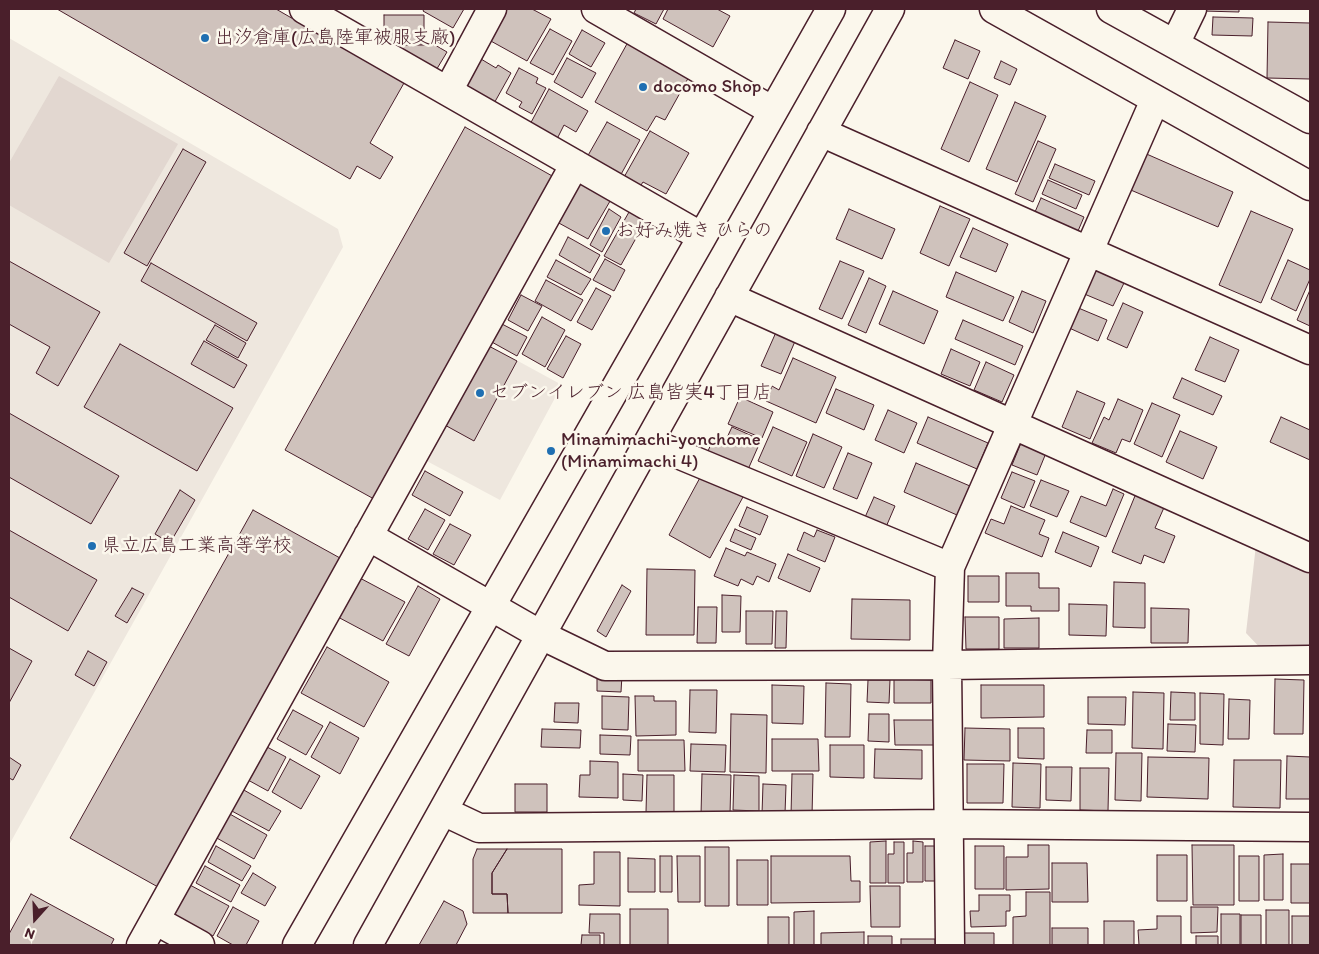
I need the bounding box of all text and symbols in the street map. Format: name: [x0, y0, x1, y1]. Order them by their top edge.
place label: 出汐倉庫(広島陸軍被服支廠): [215, 27, 455, 49]
marker: 出汐倉庫(広島陸軍被服支廠): [199, 32, 211, 44]
place label: docomo Shop: [653, 76, 761, 98]
marker: docomo Shop: [637, 81, 649, 93]
place label: お好み焼き ひらの: [616, 220, 772, 242]
marker: お好み焼き ひらの: [600, 225, 612, 237]
place label: セブンイレブン 広島皆実4丁目店: [490, 382, 772, 404]
marker: セブンイレブン 広島皆実4丁目店: [474, 387, 486, 399]
place label: Minamimachi-yonchome (Minamimachi 4): [561, 429, 761, 473]
marker: Minamimachi-yonchome (Minamimachi 4): [545, 445, 557, 457]
place label: 県立広島工業高等学校: [102, 535, 292, 557]
marker: 県立広島工業高等学校: [86, 540, 98, 552]
north arrow: [10, 894, 60, 944]
text: N: [22, 924, 37, 943]

